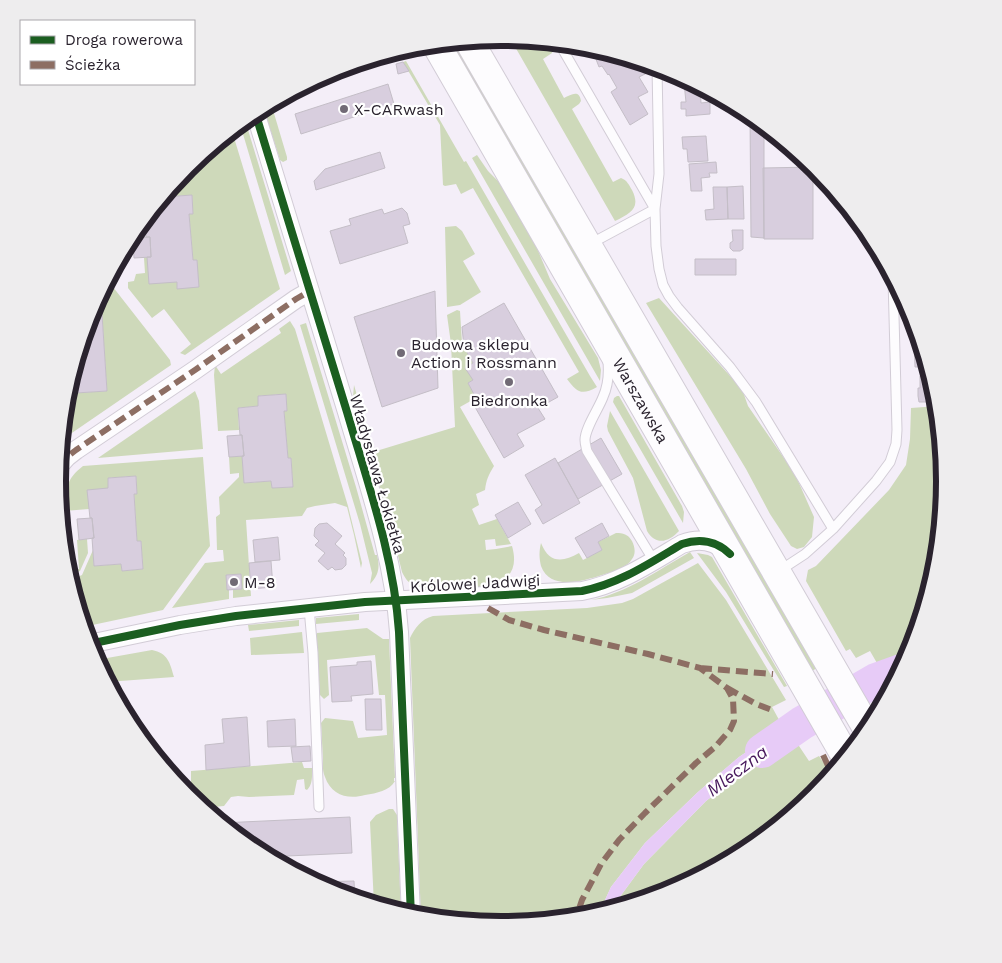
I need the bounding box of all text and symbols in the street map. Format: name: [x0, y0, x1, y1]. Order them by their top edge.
legend: [20, 20, 195, 85]
text: Droga rowerowa: [65, 31, 183, 49]
text: Ścieżka: [65, 55, 121, 74]
place label: X-CARwash: [354, 100, 444, 119]
marker: X-CARwash: [338, 103, 350, 115]
place label: Budowa sklepu Action i Rossmann: [411, 335, 557, 372]
marker: Budowa sklepu Action i Rossmann: [395, 347, 407, 359]
street label: Warszawska: [608, 354, 672, 447]
marker: Biedronka: [503, 376, 515, 388]
place label: Biedronka: [470, 391, 548, 410]
street label: Władysława Łokietka: [346, 392, 409, 556]
street label: Królowej Jadwigi: [409, 571, 541, 596]
place label: M-8: [244, 573, 276, 592]
marker: M-8: [228, 576, 240, 588]
water label: Mleczna: [702, 741, 771, 800]

